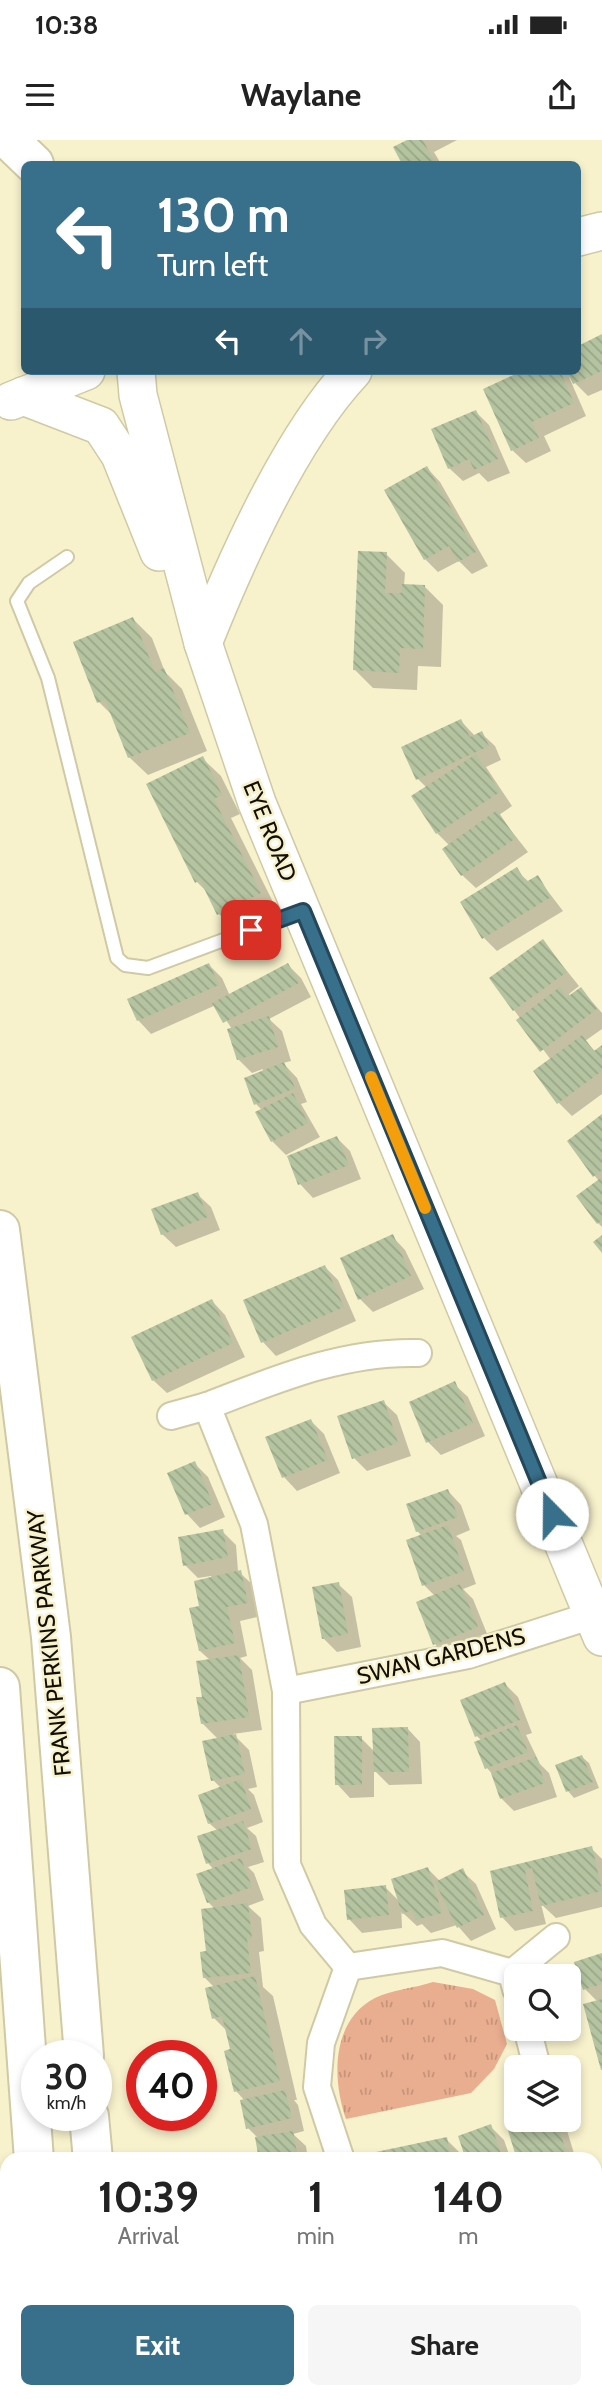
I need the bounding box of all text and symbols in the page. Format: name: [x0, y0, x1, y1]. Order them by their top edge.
text: 10:38: [35, 9, 98, 41]
text: Waylane: [241, 75, 361, 114]
icon: menu: [21, 76, 59, 114]
icon: share: [543, 76, 581, 114]
text: 130 m: [157, 185, 290, 244]
icon: left: [42, 189, 133, 280]
text: Turn left: [157, 245, 268, 284]
icon: left: [209, 322, 247, 360]
icon: ahead: [282, 322, 320, 360]
icon: right: [355, 322, 393, 360]
street label: EYE ROAD: [237, 777, 303, 885]
pin: [221, 900, 281, 960]
icon: arrive: [232, 911, 270, 949]
position arrow: [515, 1477, 589, 1551]
street label: FRANK PERKINS PARKWAY: [21, 1507, 77, 1778]
street label: SWAN GARDENS: [354, 1622, 528, 1690]
map controls: [504, 1964, 581, 2132]
button: search: [504, 1964, 581, 2041]
speed limit sign: 40: [126, 2040, 217, 2131]
text: 30: [45, 2055, 88, 2098]
button: layers: [504, 2055, 581, 2132]
text: km/h: [47, 2092, 86, 2114]
text: 10:39: [98, 2171, 199, 2223]
text: 1: [308, 2171, 323, 2223]
text: 140: [433, 2171, 504, 2223]
text: Arrival: [118, 2222, 179, 2250]
text: min: [297, 2222, 335, 2250]
text: m: [458, 2222, 478, 2250]
button: Exit: [21, 2305, 294, 2385]
button: Share: [308, 2305, 581, 2385]

